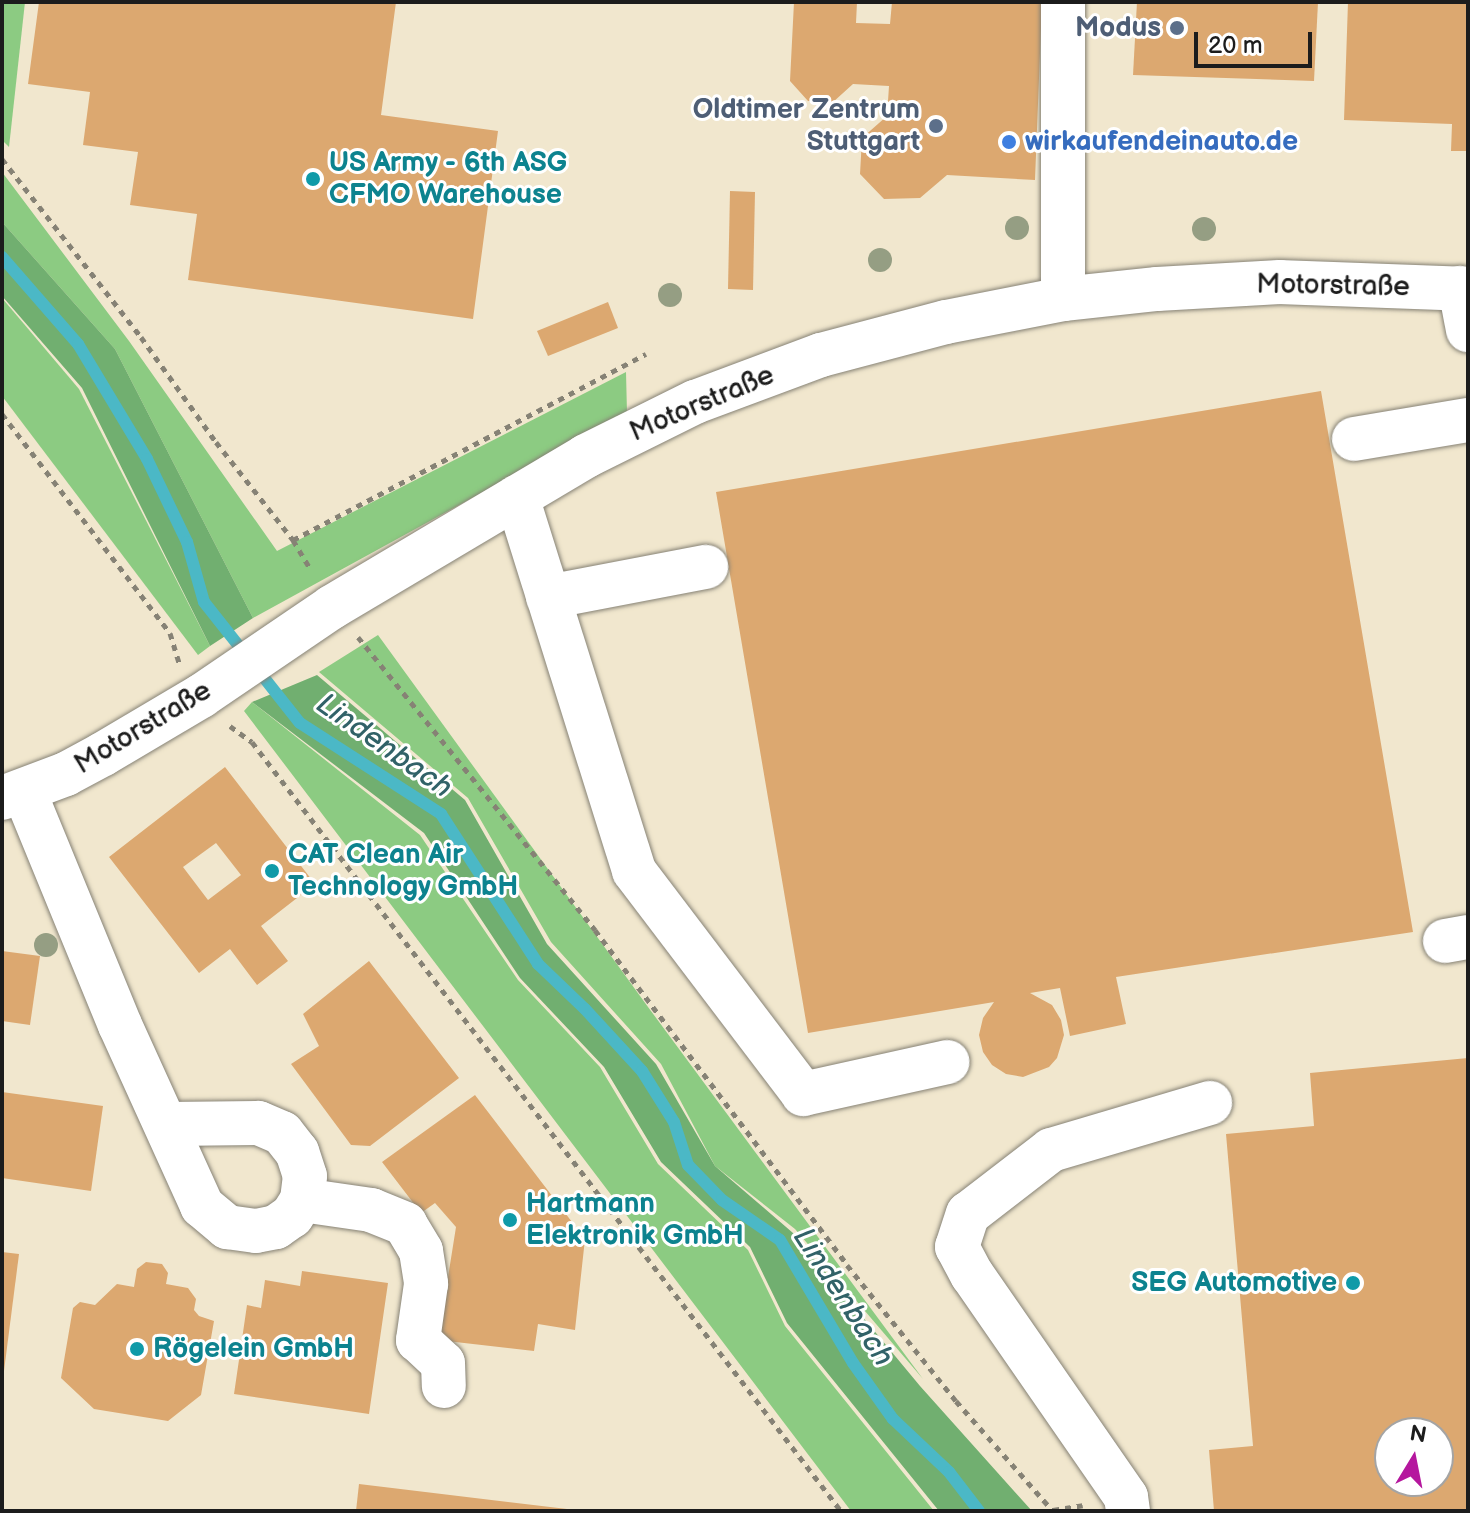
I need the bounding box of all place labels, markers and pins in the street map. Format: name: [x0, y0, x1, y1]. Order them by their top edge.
place label: Modus: [1075, 11, 1161, 45]
marker: Modus: [1168, 19, 1186, 37]
place label: Oldtimer Zentrum Stuttgart: [693, 93, 920, 159]
marker: Oldtimer Zentrum Stuttgart: [927, 117, 945, 135]
place label: wirkaufendeinauto.de: [1025, 125, 1298, 159]
marker: wirkaufendeinauto.de: [1000, 133, 1018, 151]
place label: US Army - 6th ASG CFMO Warehouse: [329, 146, 568, 212]
marker: US Army - 6th ASG CFMO Warehouse: [304, 170, 322, 188]
place label: CAT Clean Air Technology GmbH: [288, 838, 519, 904]
marker: CAT Clean Air Technology GmbH: [263, 862, 281, 880]
place label: Hartmann Elektronik GmbH: [526, 1187, 744, 1253]
marker: Hartmann Elektronik GmbH: [501, 1211, 519, 1229]
place label: SEG Automotive: [1131, 1266, 1337, 1300]
marker: SEG Automotive: [1344, 1274, 1362, 1292]
place label: Rögelein GmbH: [153, 1332, 354, 1366]
marker: Rögelein GmbH: [128, 1340, 146, 1358]

